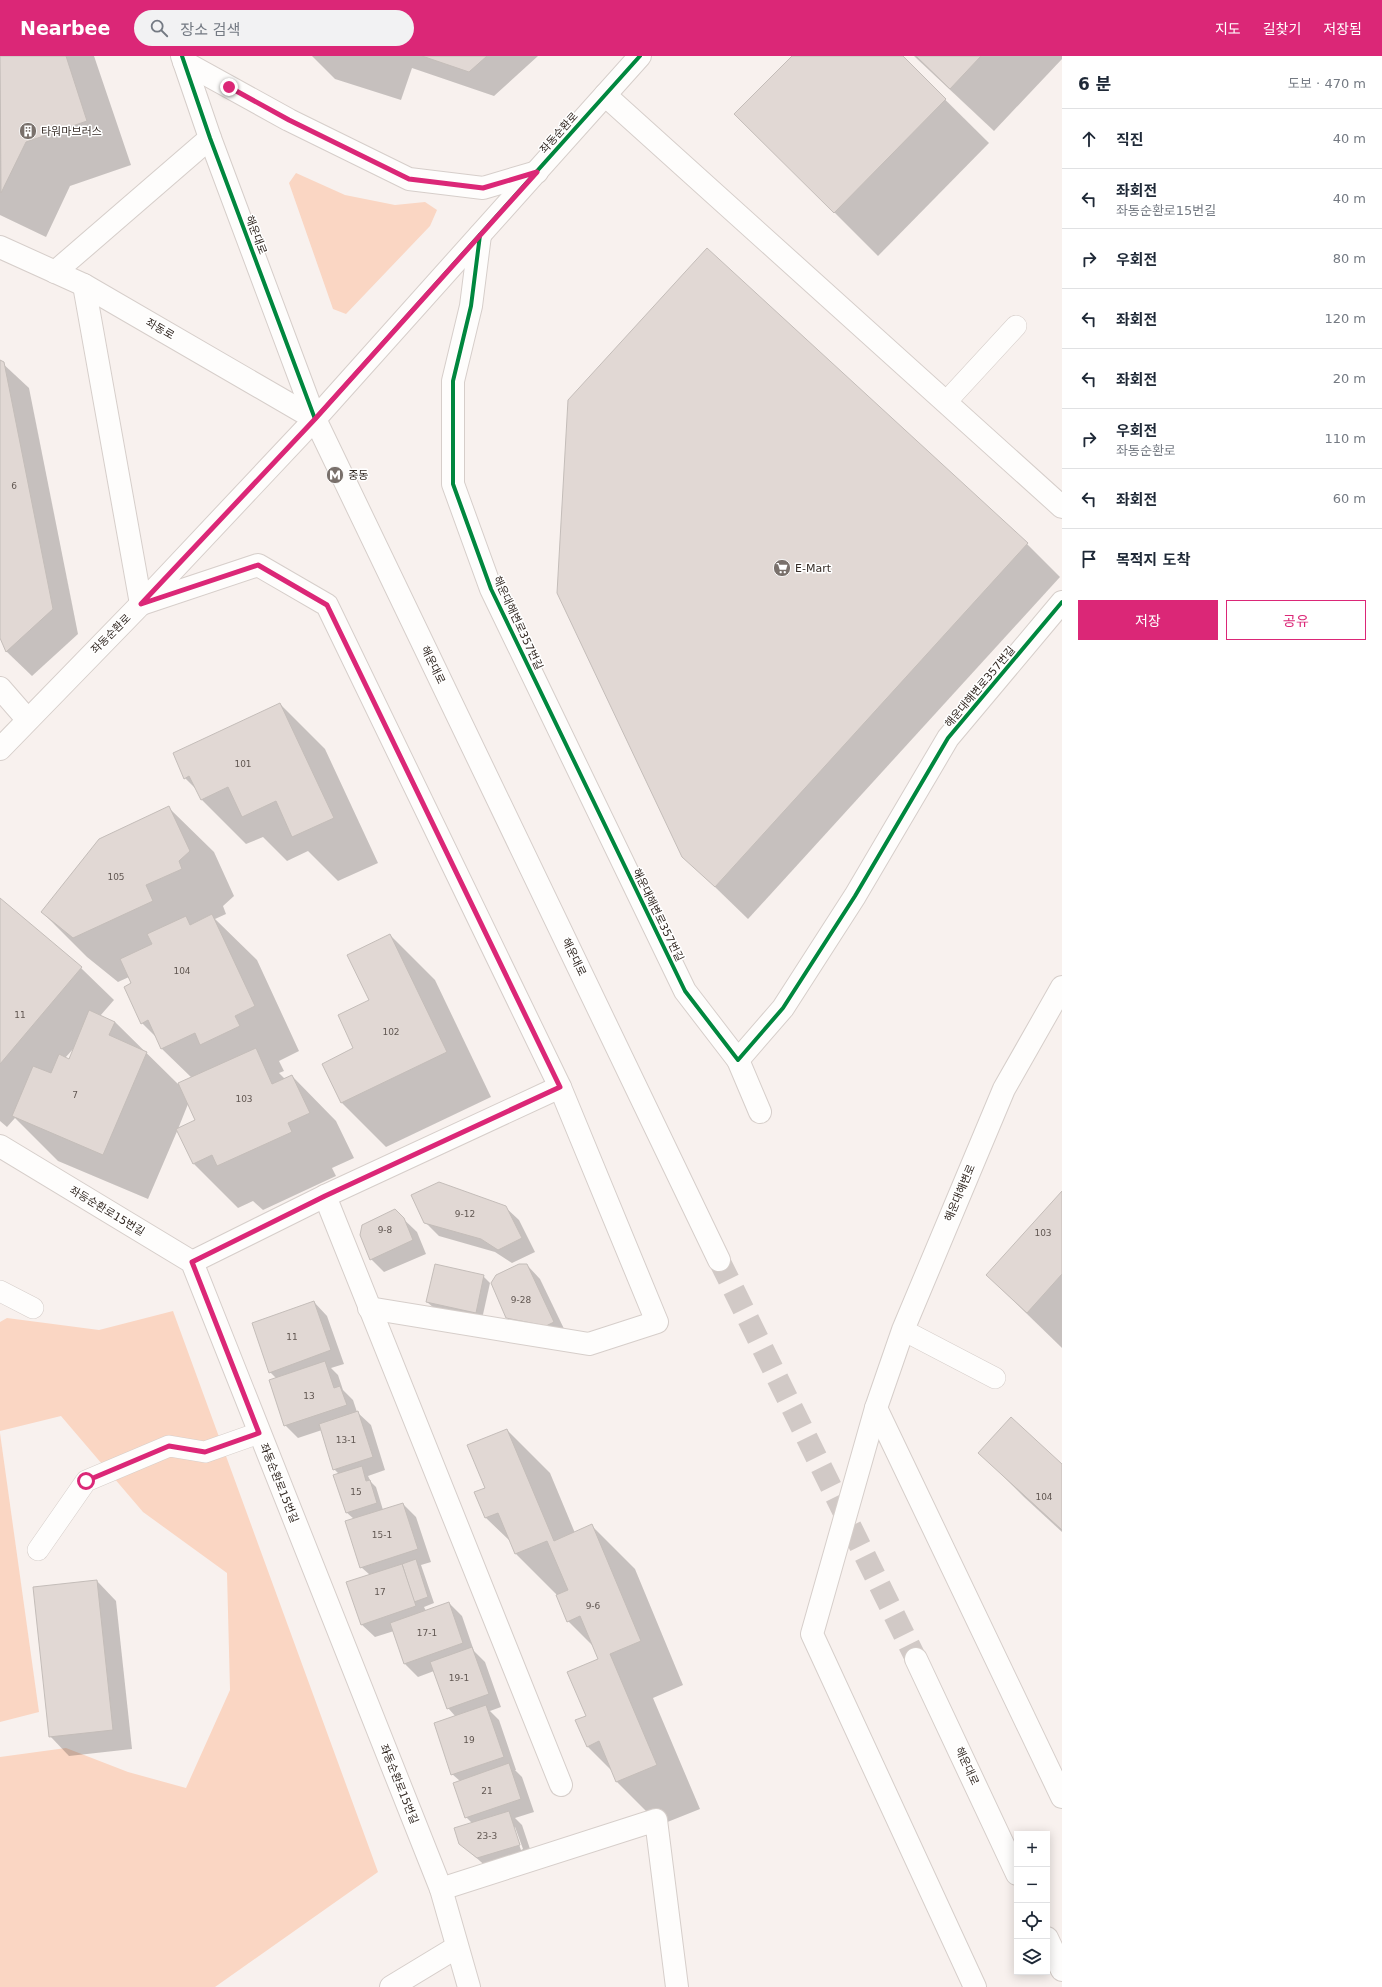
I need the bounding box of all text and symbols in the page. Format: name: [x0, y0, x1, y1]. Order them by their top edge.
search box: [134, 10, 414, 46]
text: Nearbee: [20, 17, 110, 39]
icon: search: [148, 17, 170, 39]
text: 장소 검색: [180, 21, 240, 39]
text: 지도: [1215, 21, 1241, 37]
text: 길찾기: [1263, 21, 1301, 37]
text: 저장됨: [1323, 21, 1362, 37]
text: 6 분: [1078, 74, 1111, 94]
text: 도보 · 470 m: [1288, 76, 1366, 91]
route end: [220, 78, 238, 96]
street label: 좌동순환로: [537, 110, 581, 156]
building icon: 타워마브러스: [18, 121, 38, 141]
place label: 타워마브러스: [41, 125, 102, 138]
icon: ahead: [1078, 128, 1100, 150]
text: 직진: [1116, 131, 1144, 149]
text: 40 m: [1333, 131, 1366, 146]
text: 좌회전: [1116, 182, 1157, 200]
icon: left: [1078, 188, 1100, 210]
text: 40 m: [1333, 191, 1366, 206]
text: 좌동순환로15번길: [1116, 203, 1216, 218]
street label: 해운대로: [243, 214, 269, 256]
icon: right: [1078, 248, 1100, 270]
text: 우회전: [1116, 251, 1157, 269]
text: 80 m: [1333, 251, 1366, 266]
icon: left: [1078, 308, 1100, 330]
text: 좌회전: [1116, 311, 1157, 329]
text: 120 m: [1324, 311, 1366, 326]
street label: 좌동로: [144, 316, 176, 342]
icon: left: [1078, 368, 1100, 390]
text: 좌회전: [1116, 371, 1157, 389]
text: 20 m: [1333, 371, 1366, 386]
text: 우회전: [1116, 422, 1157, 440]
icon: right: [1078, 428, 1100, 450]
text: 110 m: [1324, 431, 1366, 446]
text: 좌동순환로: [1116, 443, 1176, 458]
metro station icon: 중동: [325, 465, 345, 485]
place label: 중동: [348, 469, 368, 482]
house number: 6: [11, 481, 17, 491]
icon: left: [1078, 488, 1100, 510]
text: 좌회전: [1116, 491, 1157, 509]
text: 60 m: [1333, 491, 1366, 506]
icon: arrive: [1078, 548, 1100, 570]
text: 목적지 도착: [1116, 551, 1190, 569]
supermarket icon: E-Mart: [772, 558, 792, 578]
place label: E-Mart: [795, 562, 832, 575]
street label: 해운대해변로357번길: [491, 574, 545, 672]
button: 저장: [1078, 600, 1218, 640]
button: 공유: [1226, 600, 1366, 640]
street label: 좌동순환로: [89, 612, 133, 656]
street label: 해운대로: [418, 644, 448, 686]
street label: 해운대해변로357번길: [942, 644, 1018, 730]
house number: 101: [234, 759, 252, 769]
street label: 해운대해변로357번길: [630, 866, 686, 964]
house number: 105: [107, 872, 125, 882]
street label: 해운대로: [559, 936, 589, 978]
house number: 104: [173, 966, 191, 976]
house number: 11: [14, 1010, 26, 1020]
house number: 102: [382, 1027, 400, 1037]
house number: 7: [72, 1090, 78, 1100]
house number: 103: [235, 1094, 253, 1104]
street label: 해운대해변로: [942, 1163, 978, 1223]
street label: 좌동순환로15번길: [67, 1184, 147, 1238]
house number: 9-12: [455, 1209, 475, 1219]
house number: 9-8: [378, 1225, 393, 1235]
house number: 103: [1034, 1228, 1052, 1238]
house number: 9-28: [511, 1295, 531, 1305]
house number: 11: [286, 1332, 298, 1342]
house number: 13: [303, 1391, 315, 1401]
house number: 13-1: [336, 1435, 356, 1445]
street label: 좌동순환로15번길: [257, 1441, 301, 1525]
route start: [77, 1472, 95, 1490]
house number: 15: [350, 1487, 362, 1497]
house number: 104: [1035, 1492, 1053, 1502]
house number: 15-1: [372, 1530, 392, 1540]
house number: 17: [374, 1587, 386, 1597]
house number: 9-6: [586, 1601, 601, 1611]
house number: 17-1: [417, 1628, 437, 1638]
house number: 19-1: [449, 1673, 469, 1683]
house number: 19: [463, 1735, 475, 1745]
street label: 좌동순환로15번길: [377, 1742, 421, 1826]
street label: 해운대로: [953, 1745, 981, 1787]
house number: 21: [481, 1786, 493, 1796]
house number: 23-3: [477, 1831, 497, 1841]
map controls: [1014, 1831, 1050, 1975]
button: +: [1014, 1831, 1050, 1867]
button: −: [1014, 1867, 1050, 1903]
button: locate: [1014, 1903, 1050, 1939]
button: layers: [1014, 1939, 1050, 1975]

